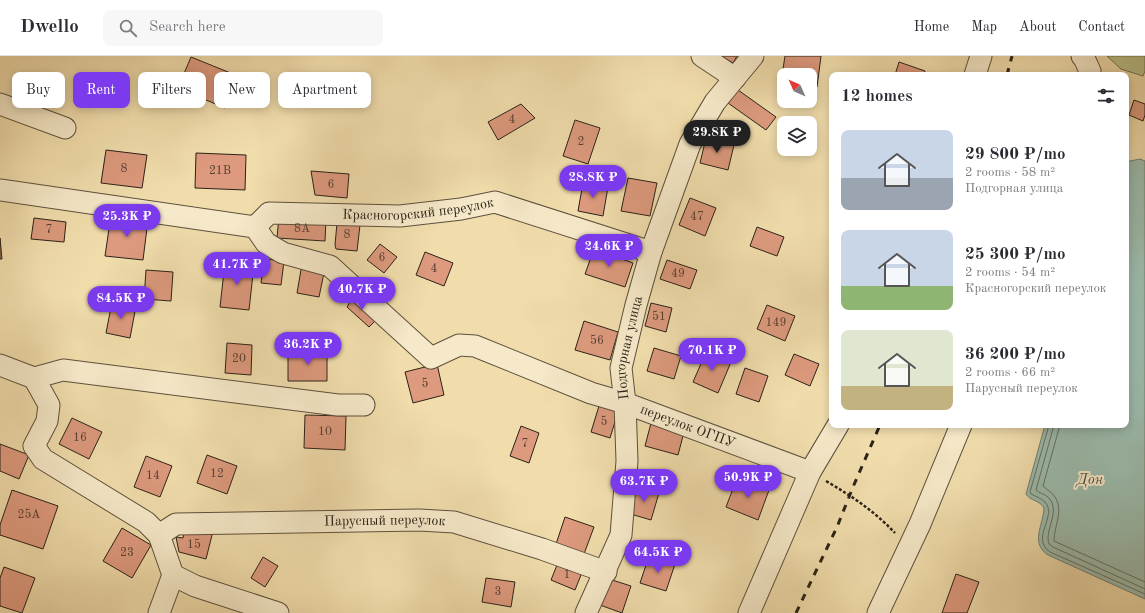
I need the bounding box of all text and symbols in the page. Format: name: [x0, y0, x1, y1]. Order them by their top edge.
search box: [103, 10, 383, 46]
icon: search: [117, 17, 139, 39]
text: Dwello: [20, 18, 79, 37]
text: Search here: [149, 20, 226, 35]
text: Home: [914, 20, 949, 34]
text: Map: [971, 20, 997, 34]
text: About: [1019, 20, 1056, 34]
text: Contact: [1078, 20, 1125, 34]
north arrow: [777, 68, 817, 108]
map controls: [777, 68, 817, 156]
chip: Buy: [12, 72, 65, 108]
chip: Rent: [73, 72, 130, 108]
chip: Filters: [138, 72, 206, 108]
chip: New: [214, 72, 270, 108]
chip: Apartment: [278, 72, 371, 108]
icon: filters: [1095, 85, 1117, 107]
text: 12 homes: [841, 88, 913, 105]
house number: 4: [509, 114, 516, 126]
button: layers: [777, 116, 817, 156]
pin: 29.8K ₽: [680, 120, 754, 154]
text: 29.8K ₽: [692, 126, 742, 139]
house number: 2: [578, 136, 584, 148]
icon: home: [873, 146, 921, 194]
text: 29 800 ₽/mo: [965, 146, 1066, 163]
house number: 8: [121, 163, 128, 175]
house number: 21В: [209, 165, 231, 177]
pin: 28.8K ₽: [556, 165, 630, 199]
text: 2 rooms · 58 m²: [965, 166, 1055, 179]
text: 28.8K ₽: [568, 171, 618, 184]
house number: 6: [328, 179, 335, 191]
text: Подгорная улица: [965, 182, 1063, 195]
street label: Красногорский переулок: [342, 195, 495, 223]
pin: 25.3K ₽: [90, 204, 164, 238]
text: 25.3K ₽: [102, 210, 152, 223]
house number: 47: [690, 211, 704, 223]
house number: 8А: [294, 223, 310, 235]
house number: 7: [46, 224, 52, 236]
house number: 8: [344, 229, 351, 241]
pin: 24.6K ₽: [572, 234, 646, 268]
text: 24.6K ₽: [584, 240, 634, 253]
icon: home: [873, 246, 921, 294]
text: 25 300 ₽/mo: [965, 246, 1066, 263]
pin: 41.7K ₽: [200, 252, 274, 286]
house number: 6: [379, 252, 386, 264]
text: 41.7K ₽: [212, 258, 262, 271]
house number: 4: [431, 263, 438, 275]
text: 2 rooms · 54 m²: [965, 266, 1055, 279]
house number: 49: [671, 268, 685, 280]
pin: 40.7K ₽: [325, 277, 399, 311]
text: Красногорский переулок: [965, 282, 1106, 295]
text: 40.7K ₽: [337, 283, 387, 296]
pin: 84.5K ₽: [84, 286, 158, 320]
text: 84.5K ₽: [96, 292, 146, 305]
street label: Подгорная улица: [614, 294, 645, 400]
house number: 51: [652, 310, 666, 323]
house number: 149: [766, 317, 786, 329]
pin: 36.2K ₽: [271, 332, 345, 366]
house number: 56: [590, 334, 604, 347]
text: 36.2K ₽: [283, 338, 333, 351]
pin: 70.1K ₽: [675, 338, 749, 372]
text: 70.1K ₽: [687, 344, 737, 357]
icon: home: [873, 346, 921, 394]
text: 36 200 ₽/mo: [965, 346, 1066, 363]
house number: 20: [232, 353, 246, 365]
text: 2 rooms · 66 m²: [965, 366, 1055, 379]
house number: 5: [422, 377, 429, 390]
text: Парусный переулок: [965, 382, 1078, 395]
street label: переулок ОГПУ: [638, 402, 737, 451]
house number: 5: [601, 415, 608, 428]
house number: 10: [318, 426, 332, 438]
house number: 16: [73, 432, 87, 444]
house number: 7: [522, 438, 528, 450]
pin: 50.9K ₽: [711, 465, 785, 499]
house number: 12: [210, 468, 224, 480]
pin: 63.7K ₽: [607, 469, 681, 503]
house number: 14: [146, 470, 160, 482]
text: 50.9K ₽: [723, 471, 773, 484]
water label: Дон: [1075, 473, 1104, 488]
text: 63.7K ₽: [619, 475, 669, 488]
house number: 25А: [17, 508, 41, 521]
street label: Парусный переулок: [324, 513, 446, 529]
house number: 15: [187, 538, 201, 551]
pin: 64.5K ₽: [621, 540, 695, 574]
text: 64.5K ₽: [633, 546, 683, 559]
house number: 23: [120, 547, 134, 559]
house number: 1: [564, 569, 570, 581]
house number: 3: [495, 586, 501, 598]

